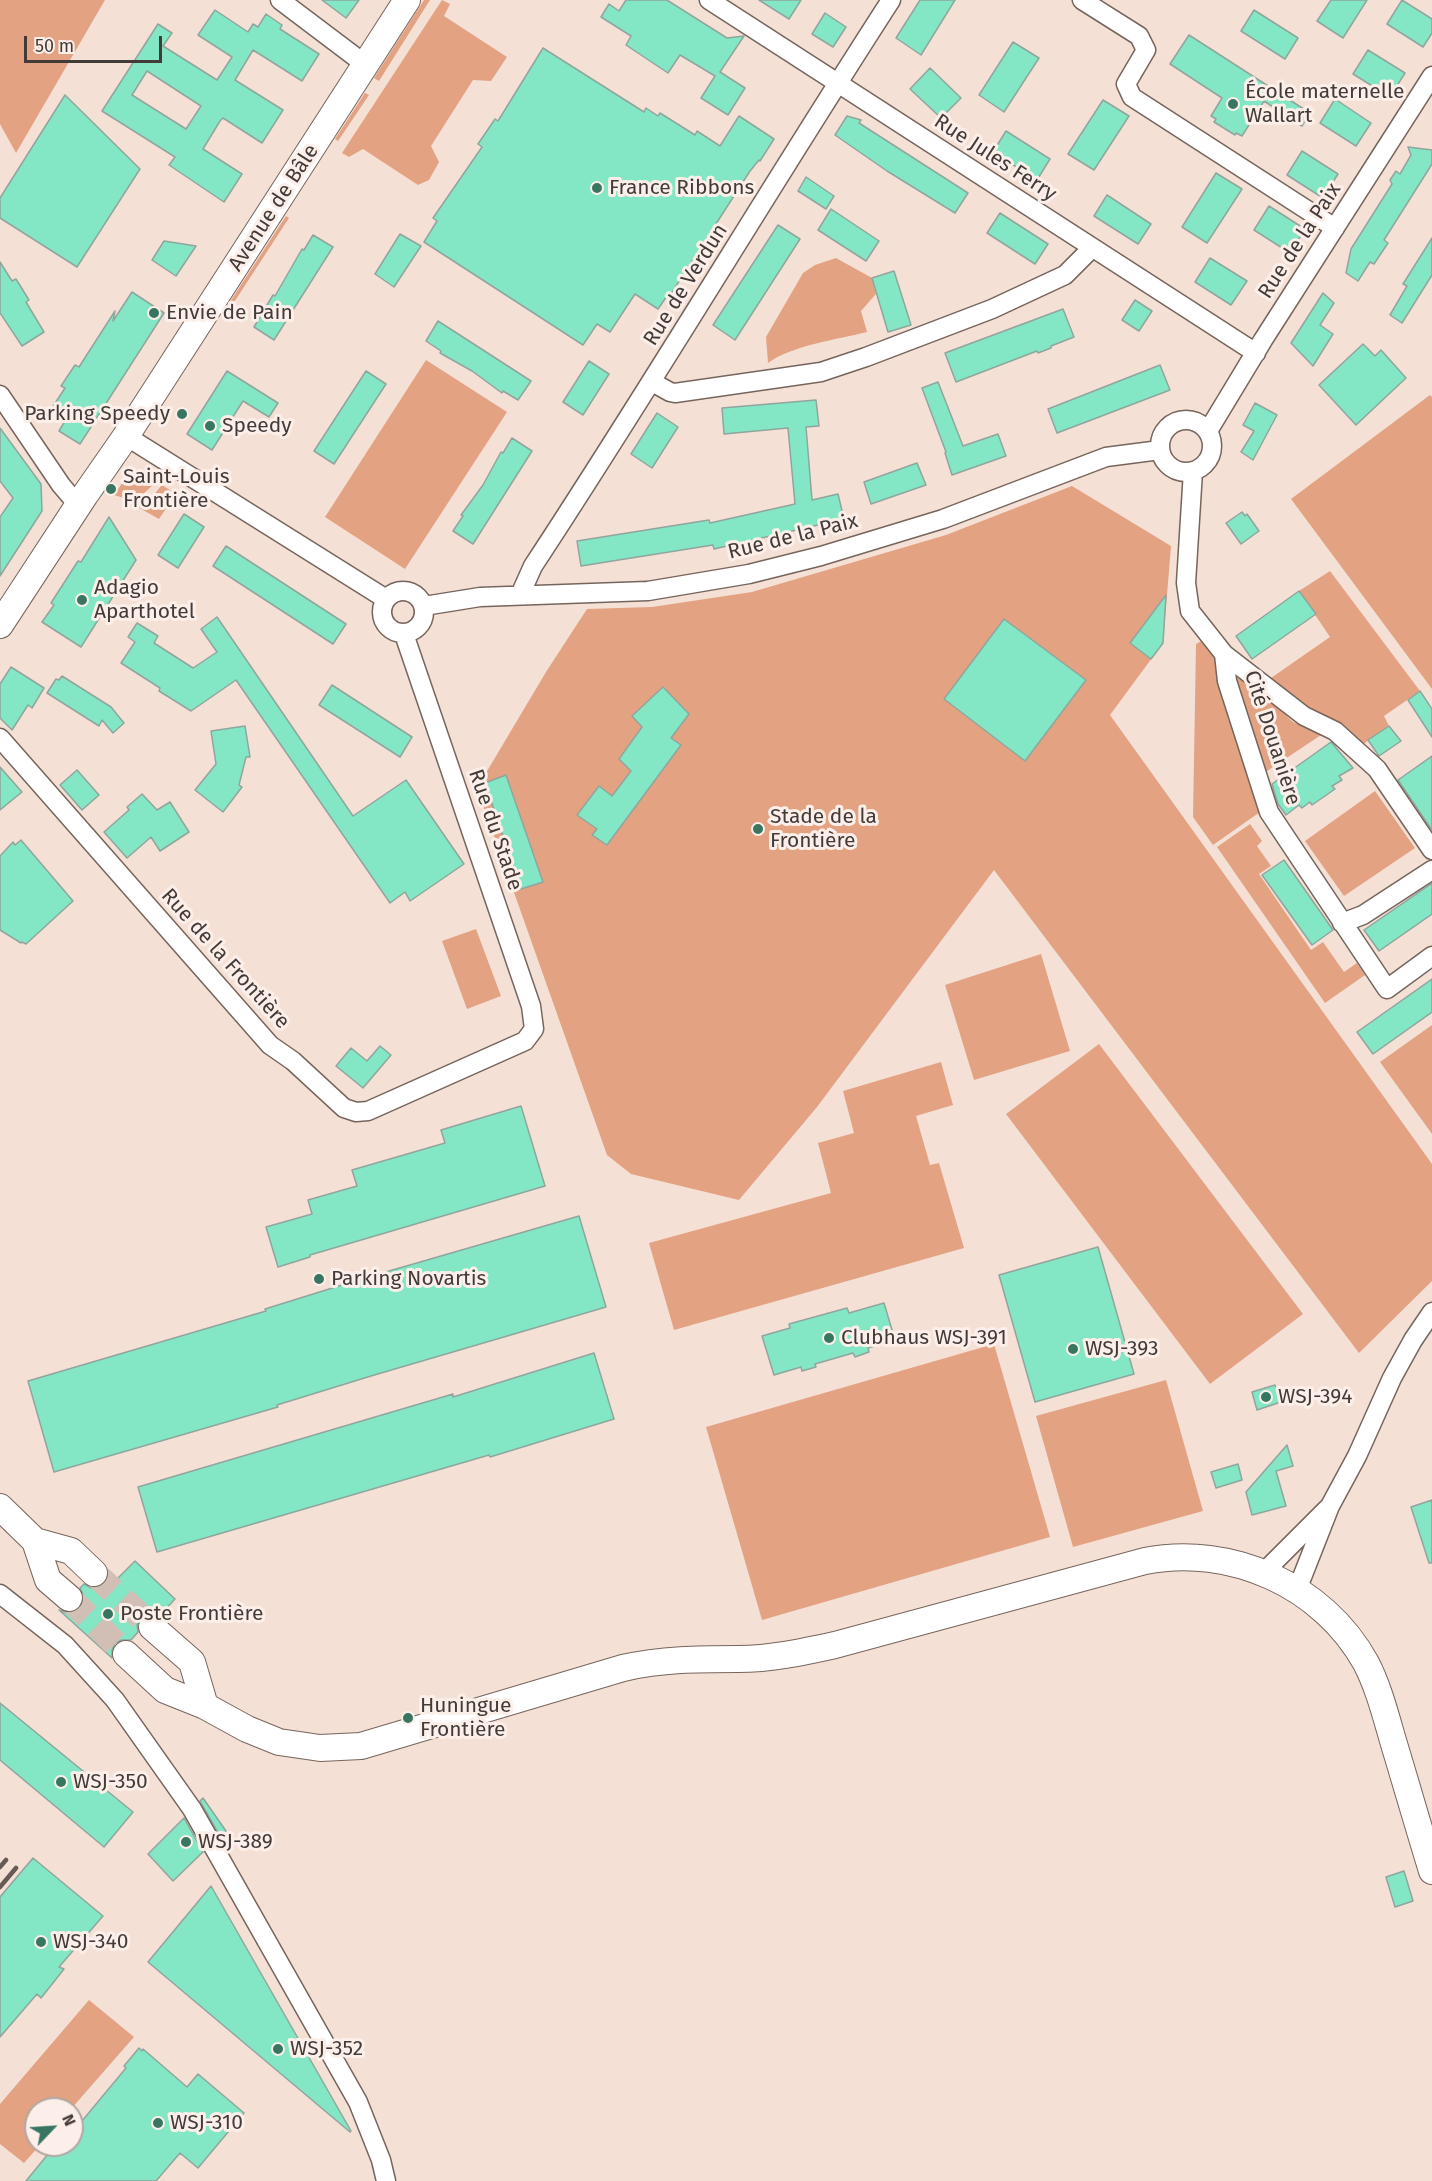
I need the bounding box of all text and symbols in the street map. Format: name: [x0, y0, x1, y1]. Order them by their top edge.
scale bar: [27, 24, 165, 62]
text: 50 m: [35, 35, 74, 57]
place label: École maternelle Wallart: [1245, 79, 1404, 129]
marker: École maternelle Wallart: [1226, 97, 1240, 111]
street label: Rue Jules Ferry: [929, 109, 1061, 207]
street label: Avenue de Bâle: [224, 140, 324, 276]
place label: France Ribbons: [609, 175, 754, 201]
street label: Rue de la Paix: [1253, 178, 1347, 304]
marker: France Ribbons: [590, 181, 604, 195]
street label: Rue de Verdun: [639, 220, 733, 350]
place label: Envie de Pain: [166, 300, 293, 326]
marker: Envie de Pain: [147, 306, 161, 320]
place label: Parking Speedy: [24, 401, 170, 427]
marker: Parking Speedy: [175, 407, 189, 421]
place label: Speedy: [222, 413, 292, 439]
marker: Speedy: [203, 419, 217, 433]
place label: Saint-Louis Frontière: [123, 464, 229, 514]
marker: Saint-Louis Frontière: [104, 482, 118, 496]
street label: Rue de la Paix: [725, 509, 861, 565]
place label: Adagio Aparthotel: [94, 575, 195, 625]
marker: Adagio Aparthotel: [75, 593, 89, 607]
street label: Cité Douanière: [1238, 668, 1306, 808]
street label: Rue du Stade: [462, 766, 528, 894]
place label: Stade de la Frontière: [770, 804, 877, 854]
marker: Stade de la Frontière: [751, 822, 765, 836]
street label: Rue de la Frontière: [155, 884, 295, 1034]
place label: Parking Novartis: [331, 1266, 486, 1292]
marker: Parking Novartis: [312, 1272, 326, 1286]
place label: Clubhaus WSJ-391: [841, 1325, 1007, 1351]
marker: Clubhaus WSJ-391: [822, 1331, 836, 1345]
place label: WSJ-393: [1085, 1336, 1158, 1362]
marker: WSJ-393: [1066, 1342, 1080, 1356]
place label: WSJ-394: [1278, 1384, 1352, 1410]
marker: WSJ-394: [1259, 1390, 1273, 1404]
place label: Poste Frontière: [120, 1601, 263, 1627]
marker: Poste Frontière: [101, 1607, 115, 1621]
place label: Huningue Frontière: [420, 1693, 511, 1743]
marker: Huningue Frontière: [401, 1711, 415, 1725]
place label: WSJ-350: [73, 1769, 148, 1795]
marker: WSJ-350: [54, 1775, 68, 1789]
place label: WSJ-389: [198, 1829, 273, 1855]
marker: WSJ-389: [179, 1835, 193, 1849]
place label: WSJ-340: [53, 1929, 128, 1955]
marker: WSJ-340: [34, 1935, 48, 1949]
place label: WSJ-352: [290, 2036, 363, 2062]
marker: WSJ-352: [271, 2042, 285, 2056]
north arrow: [24, 2097, 84, 2157]
place label: WSJ-310: [170, 2110, 243, 2136]
text: N: [58, 2111, 80, 2129]
marker: WSJ-310: [151, 2116, 165, 2130]

